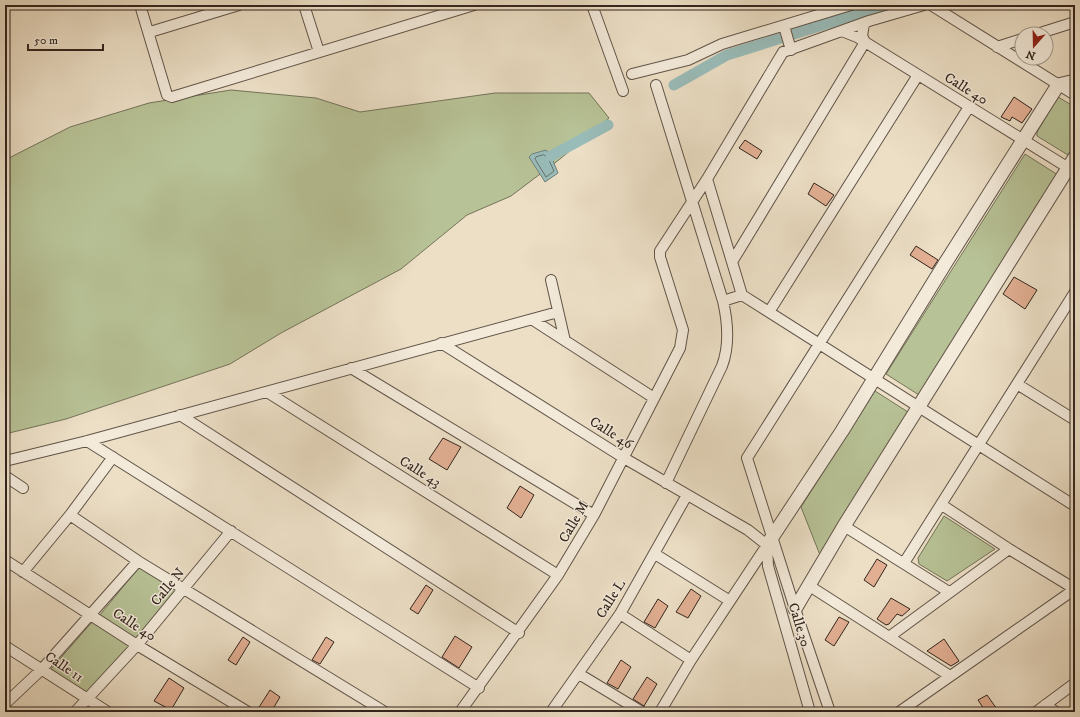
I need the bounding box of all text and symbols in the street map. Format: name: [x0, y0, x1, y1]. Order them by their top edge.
scale bar: [28, 26, 103, 52]
north arrow: [1014, 26, 1054, 66]
text: 50 m: [34, 33, 58, 48]
text: N: [1024, 46, 1038, 63]
street label: Calle 40: [941, 69, 991, 109]
street label: Calle 46: [586, 413, 637, 454]
street label: Calle 43: [396, 452, 444, 492]
street label: Calle M: [555, 498, 593, 546]
street label: Calle N: [147, 564, 189, 610]
street label: Calle L: [592, 576, 630, 622]
street label: Calle 30: [784, 601, 814, 649]
street label: Calle 40: [109, 604, 159, 646]
street label: Calle 11: [41, 648, 87, 686]

